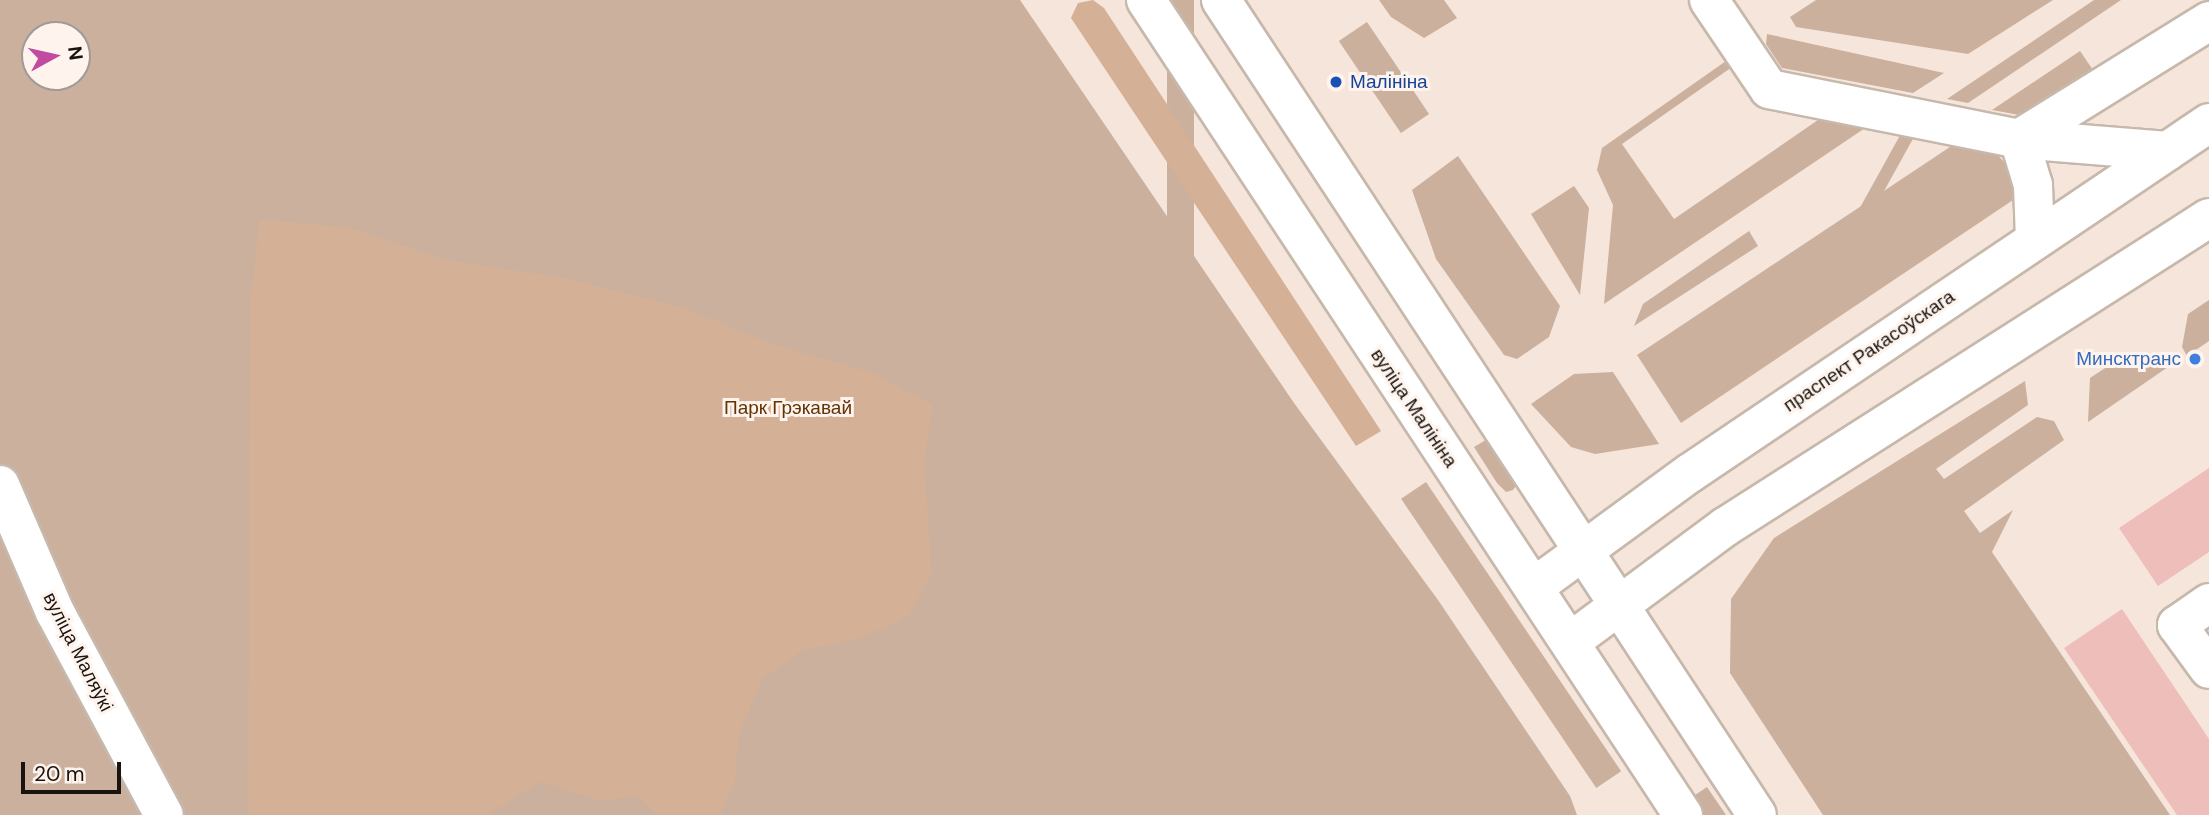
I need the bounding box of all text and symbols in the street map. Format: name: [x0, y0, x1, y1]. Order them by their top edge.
north arrow: [21, 21, 91, 91]
text: N: [62, 45, 89, 62]
place label: Малініна: [1350, 71, 1428, 93]
marker: Малініна: [1328, 74, 1344, 90]
street label: праспект Ракасоўскага: [1779, 285, 1959, 417]
street label: вуліца Малініна: [1366, 344, 1462, 472]
place label: Минсктранс: [2076, 348, 2181, 370]
marker: Минсктранс: [2187, 351, 2203, 367]
park label: Парк Грэкавай: [724, 397, 852, 419]
street label: вуліца Маляўкі: [38, 589, 118, 715]
scale bar: [24, 748, 124, 792]
text: 20 m: [34, 760, 85, 788]

